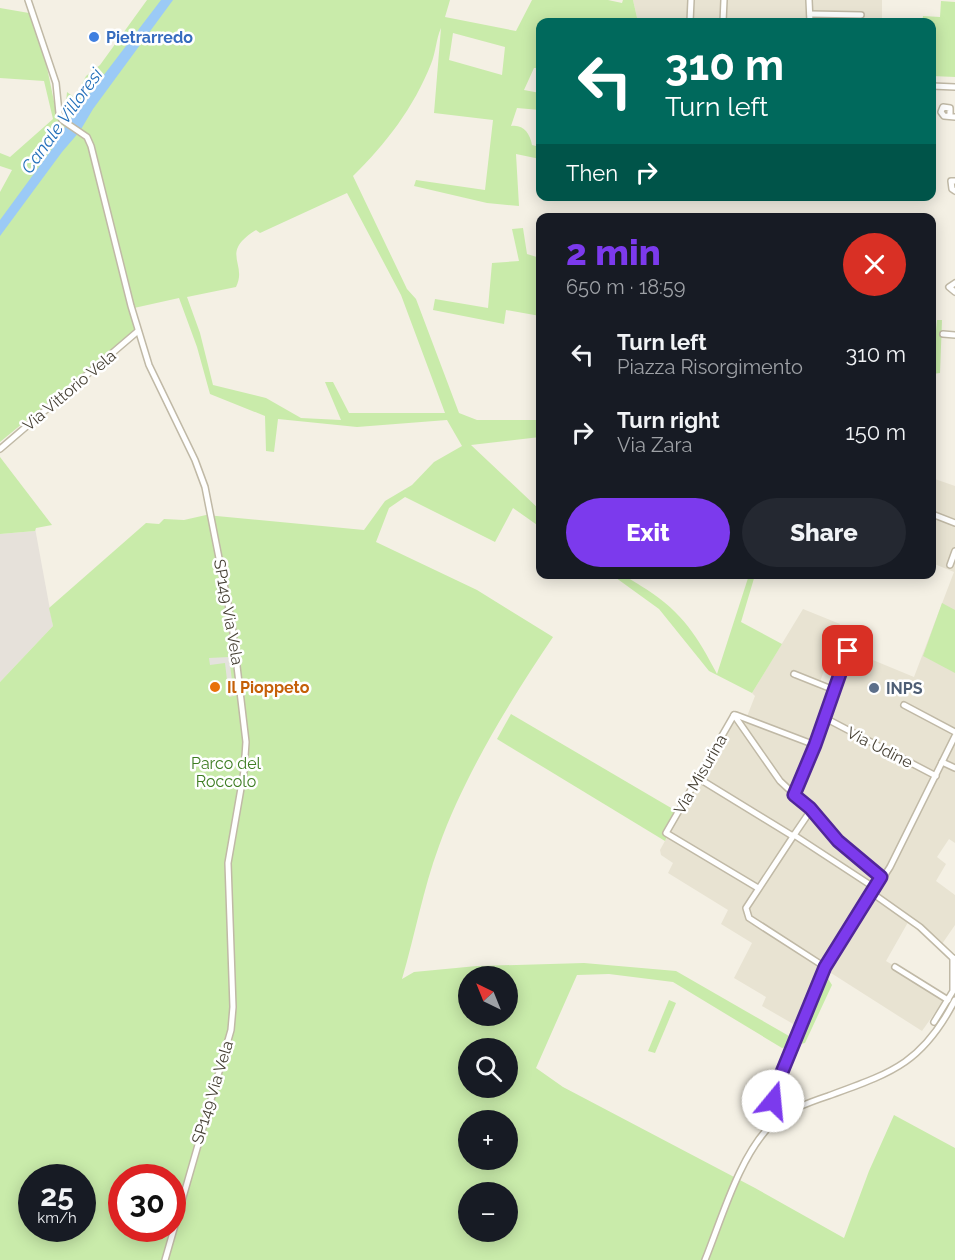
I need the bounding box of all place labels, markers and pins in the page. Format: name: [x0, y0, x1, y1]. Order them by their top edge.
place label: Pietrarredo: [106, 28, 193, 47]
marker: Pietrarredo: [87, 30, 101, 44]
pin: [822, 625, 873, 676]
place label: Il Pioppeto: [227, 678, 310, 697]
place label: INPS: [886, 679, 923, 698]
marker: Il Pioppeto: [208, 680, 222, 694]
marker: INPS: [867, 681, 881, 695]

